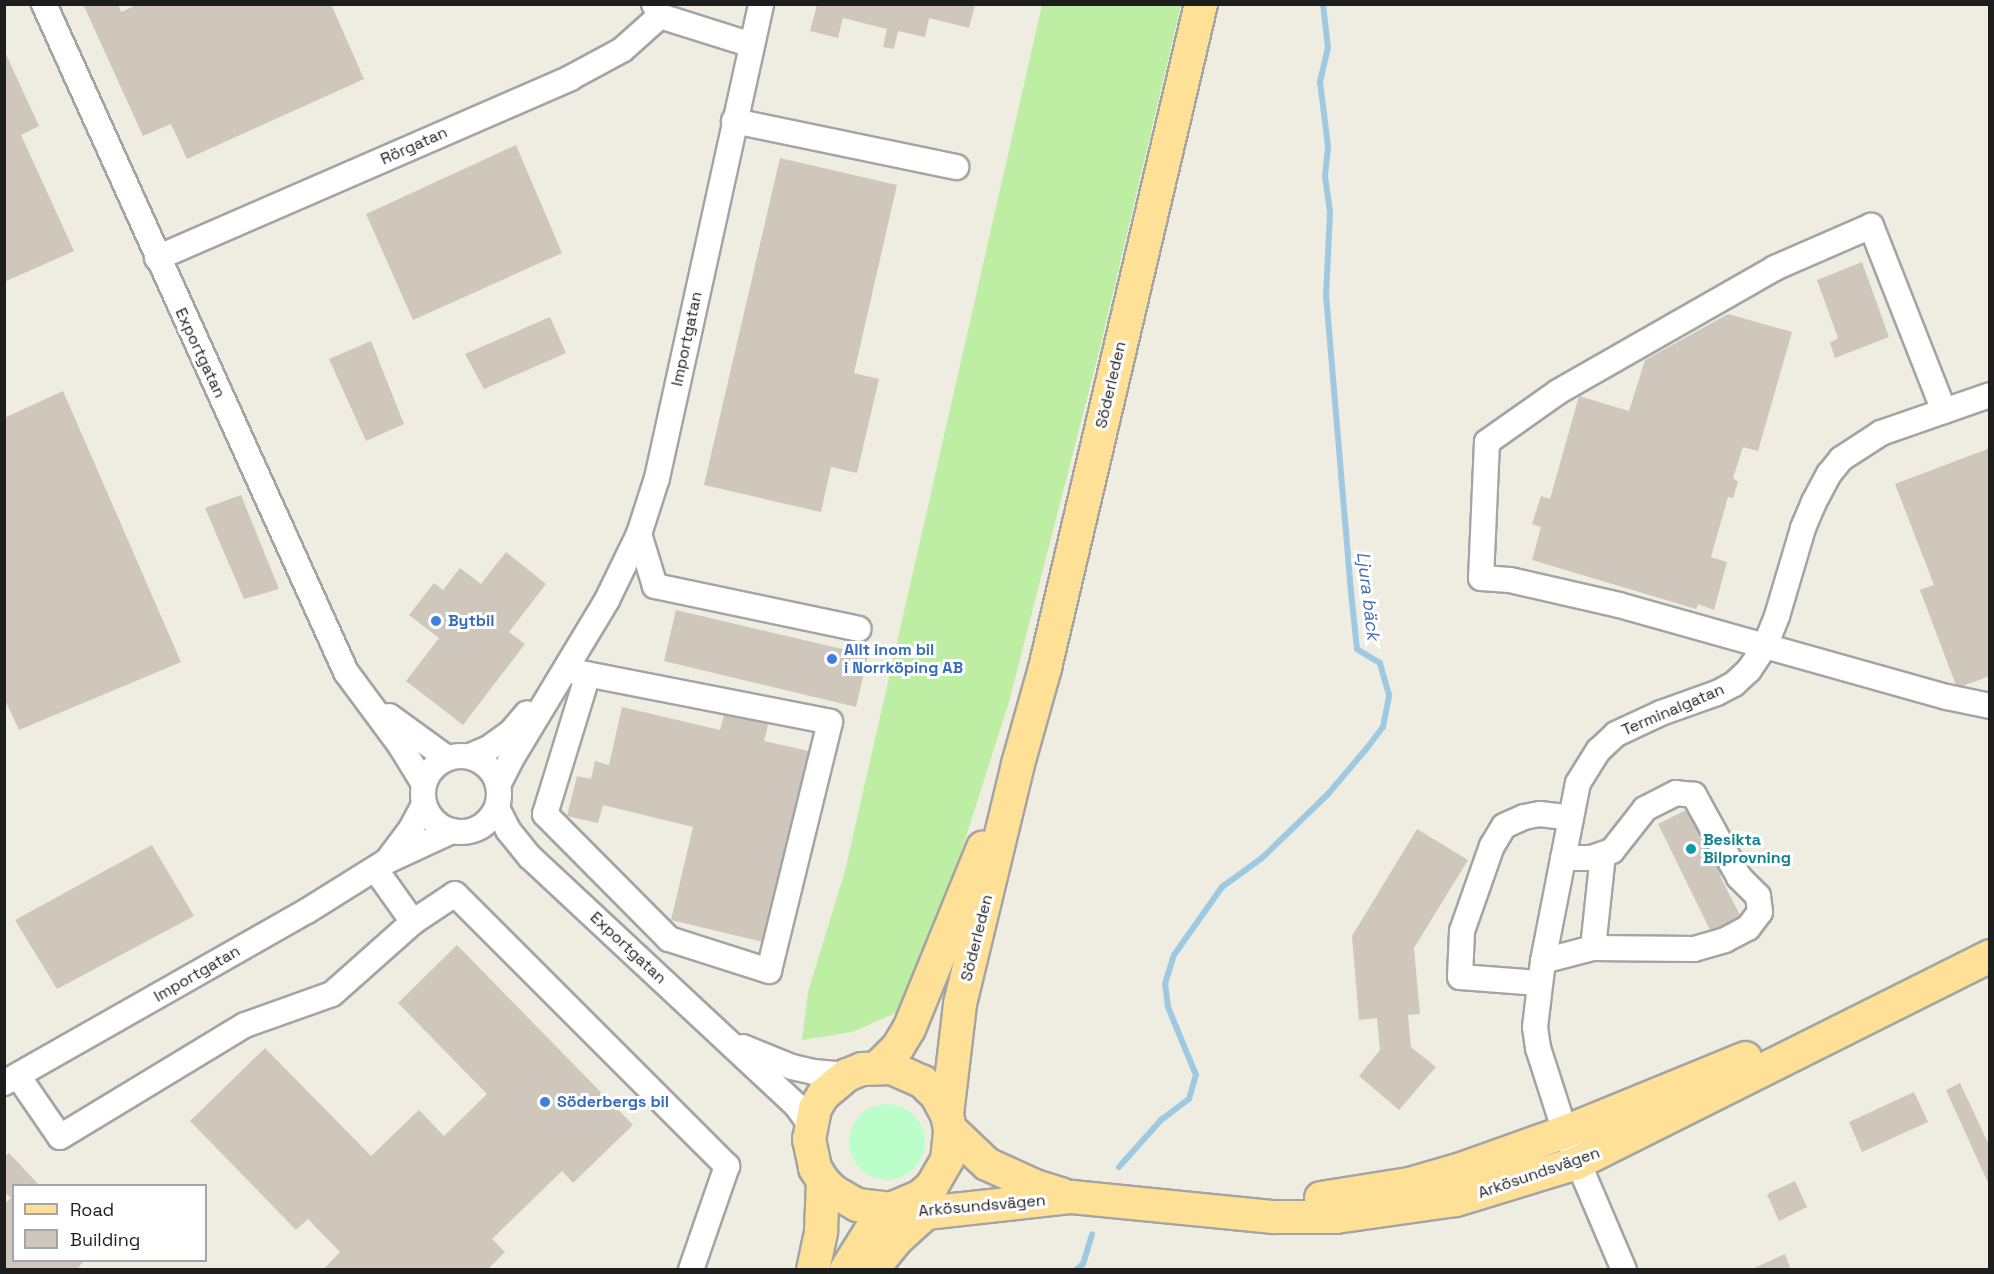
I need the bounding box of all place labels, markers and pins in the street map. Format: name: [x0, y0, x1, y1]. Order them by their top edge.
place label: Bytbil: [448, 611, 494, 631]
marker: Bytbil: [429, 614, 443, 628]
place label: Allt inom bil i Norrköping AB: [844, 640, 963, 678]
marker: Allt inom bil i Norrköping AB: [825, 652, 839, 666]
place label: Besikta Bilprovning: [1703, 830, 1791, 868]
marker: Besikta Bilprovning: [1684, 842, 1698, 856]
place label: Söderbergs bil: [557, 1092, 669, 1112]
marker: Söderbergs bil: [538, 1095, 552, 1109]

